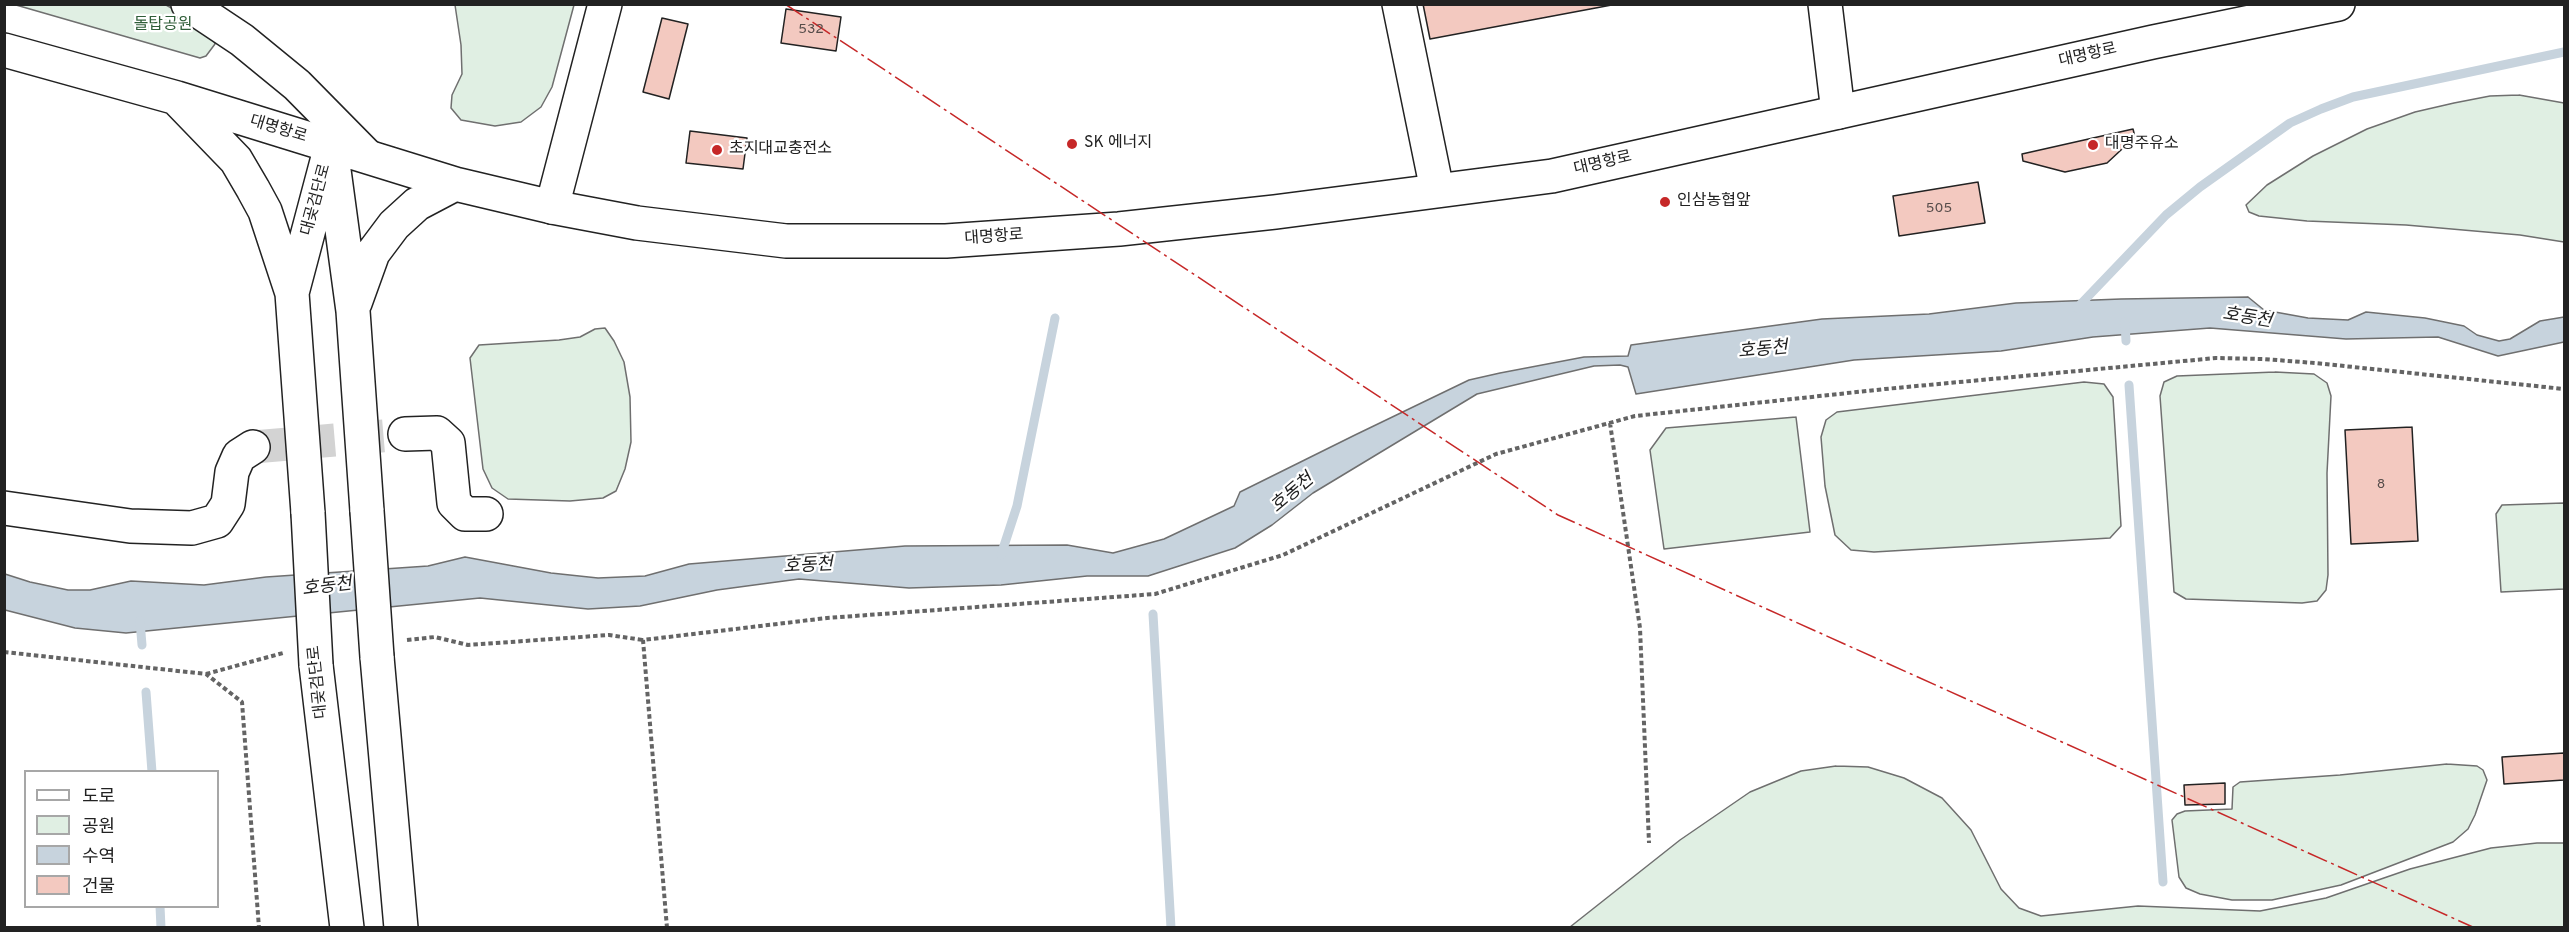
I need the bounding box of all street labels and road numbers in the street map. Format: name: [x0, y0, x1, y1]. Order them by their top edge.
street label: 대명항로: [2057, 40, 2119, 72]
street label: 대명항로: [247, 112, 309, 148]
street label: 대명항로: [1572, 148, 1634, 180]
street label: 대곶검단로: [298, 162, 336, 238]
street label: 대명항로: [964, 226, 1024, 250]
street label: 대곶검단로: [306, 644, 332, 720]

